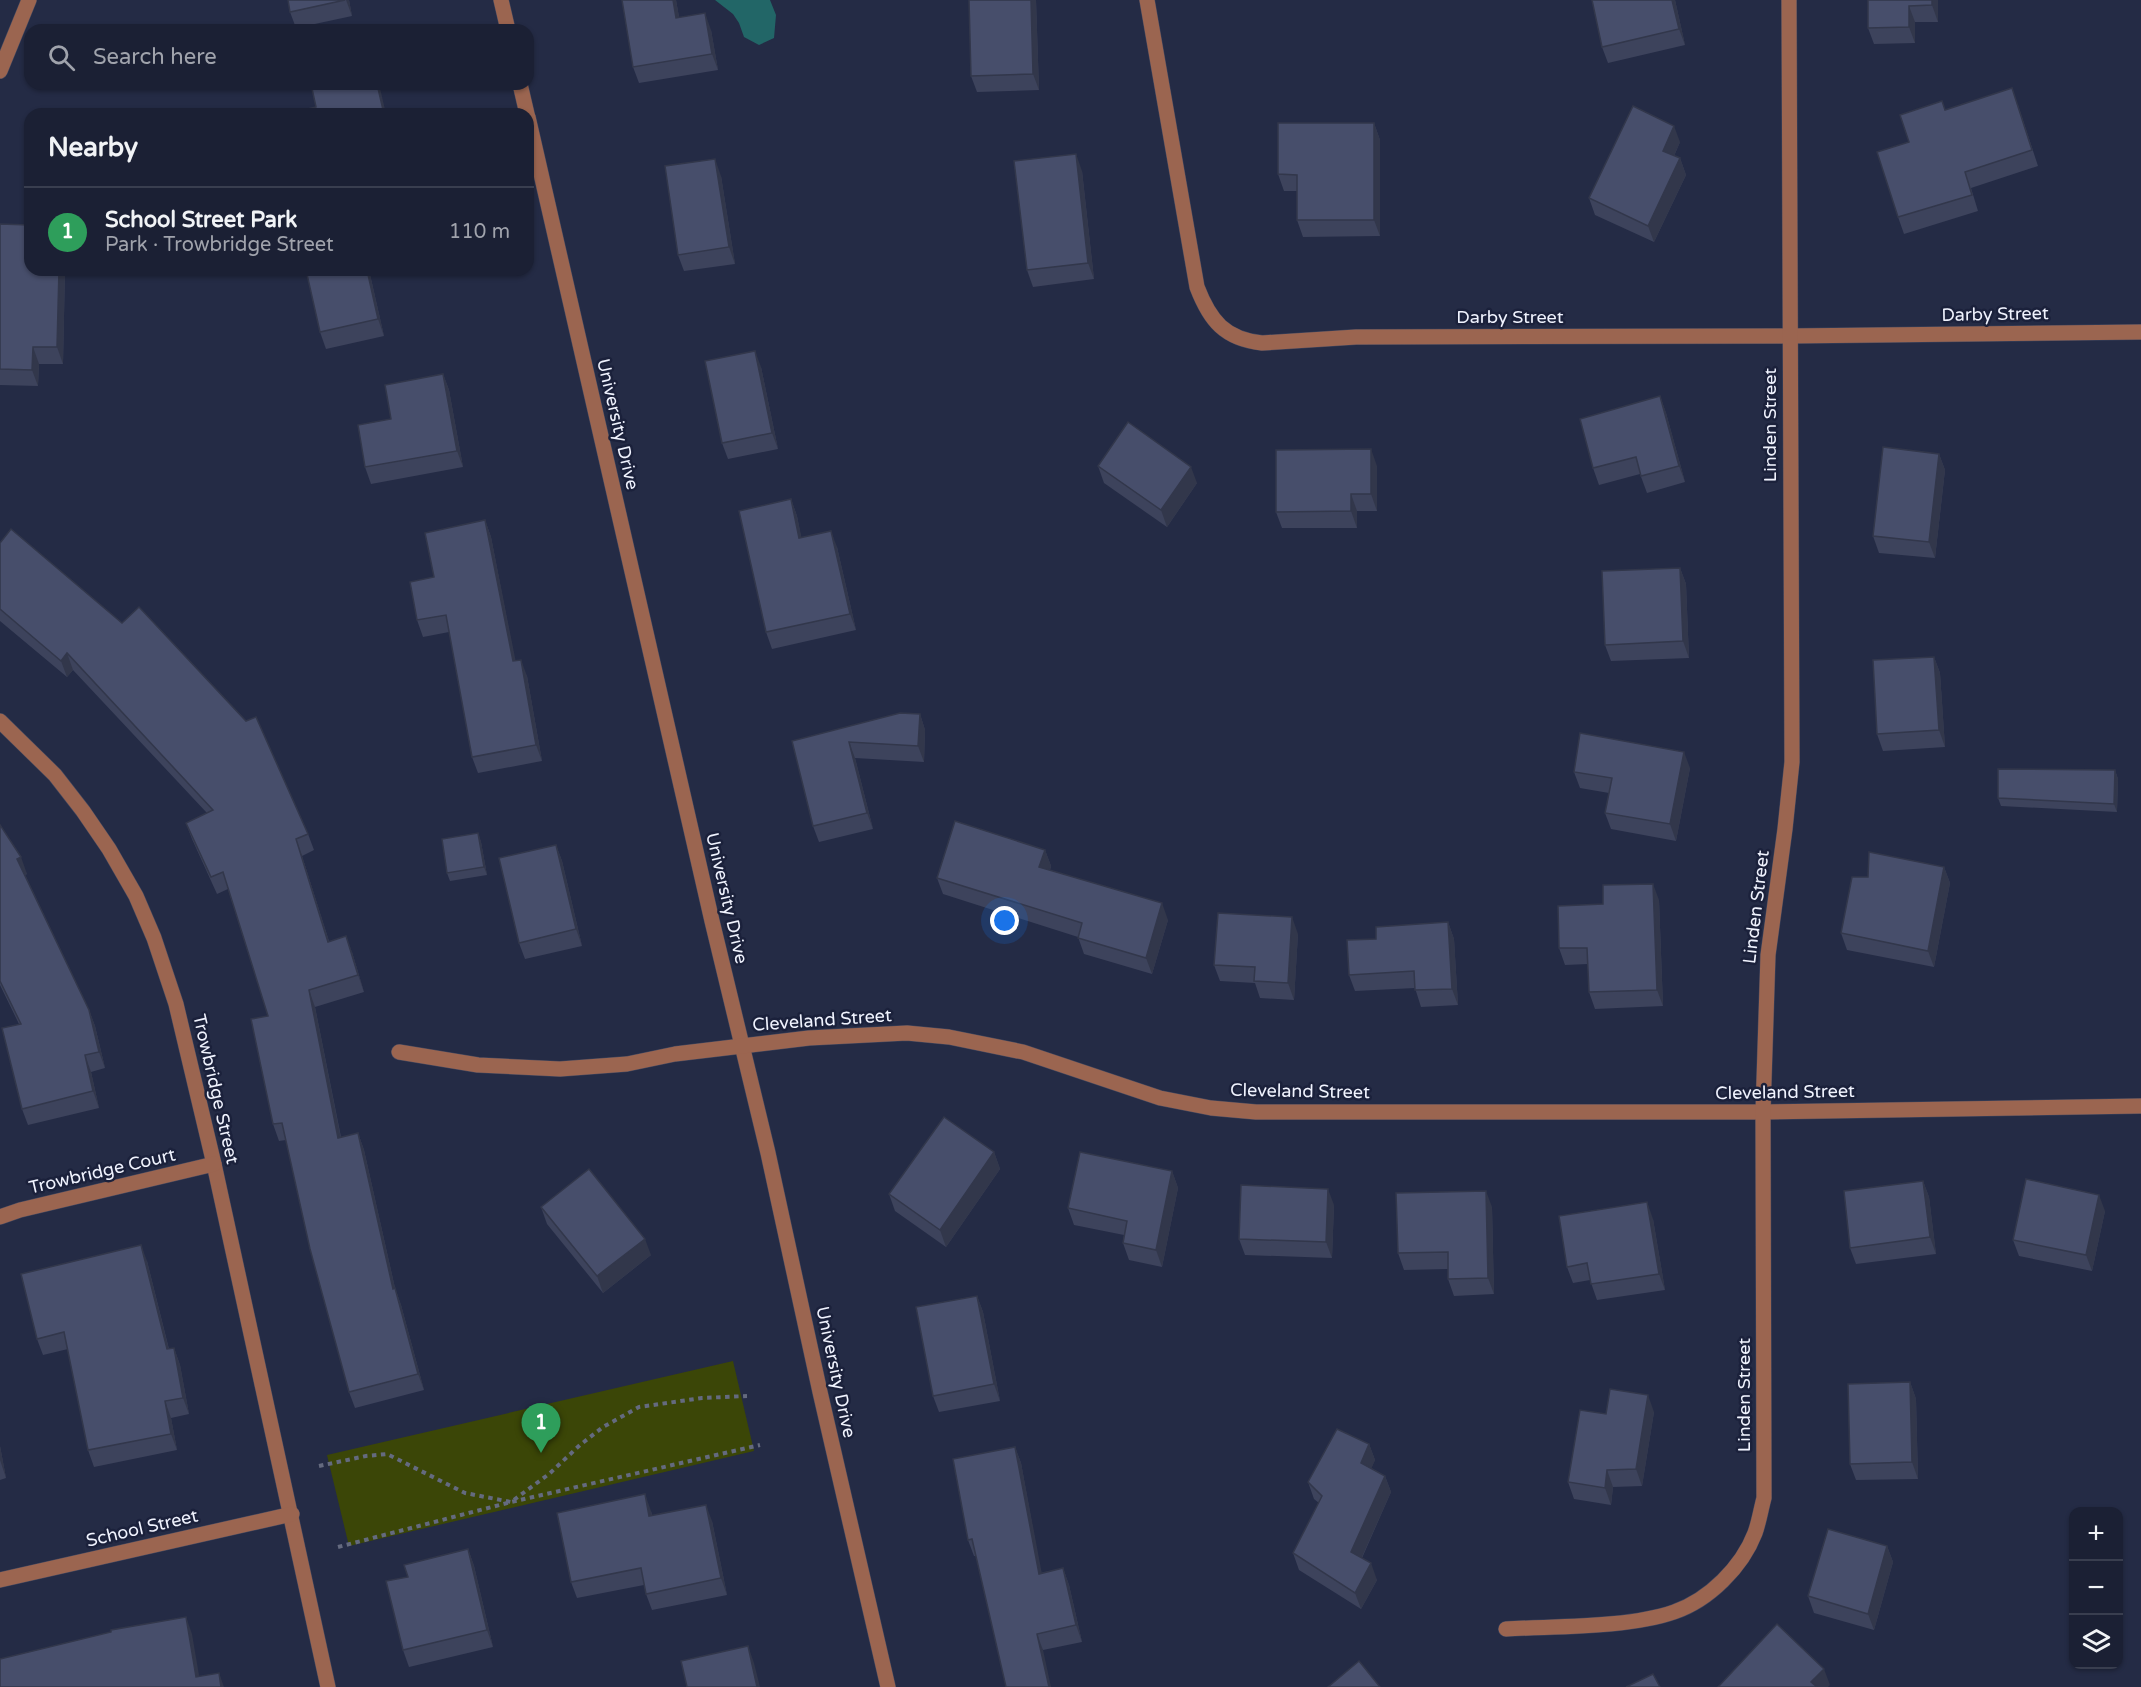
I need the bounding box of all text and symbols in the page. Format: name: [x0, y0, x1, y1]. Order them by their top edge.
search box: [24, 24, 534, 90]
icon: search: [45, 41, 78, 74]
text: Search here: [93, 44, 217, 70]
text: Nearby: [48, 132, 138, 163]
text: School Street Park: [105, 207, 297, 233]
text: 1: [61, 220, 74, 244]
text: 110 m: [449, 220, 510, 244]
text: Park · Trowbridge Street: [105, 233, 334, 257]
street label: Darby Street: [1941, 302, 2049, 326]
street label: Darby Street: [1456, 306, 1564, 328]
street label: University Drive: [592, 356, 644, 492]
street label: Linden Street: [1759, 368, 1781, 482]
street label: University Drive: [701, 830, 753, 966]
street label: Linden Street: [1738, 849, 1774, 965]
your location: [990, 906, 1019, 935]
street label: Cleveland Street: [752, 1004, 893, 1036]
street label: Trowbridge Street: [188, 1012, 244, 1166]
street label: Cleveland Street: [1230, 1079, 1370, 1103]
street label: Cleveland Street: [1715, 1080, 1855, 1104]
street label: Trowbridge Court: [27, 1143, 178, 1199]
street label: University Drive: [811, 1304, 861, 1440]
street label: Linden Street: [1733, 1338, 1755, 1452]
pin: 1: [522, 1404, 560, 1453]
street label: School Street: [84, 1504, 200, 1552]
map controls: [2069, 1507, 2123, 1669]
button: +: [2069, 1507, 2123, 1561]
button: −: [2069, 1561, 2123, 1615]
button: layers: [2069, 1615, 2123, 1669]

